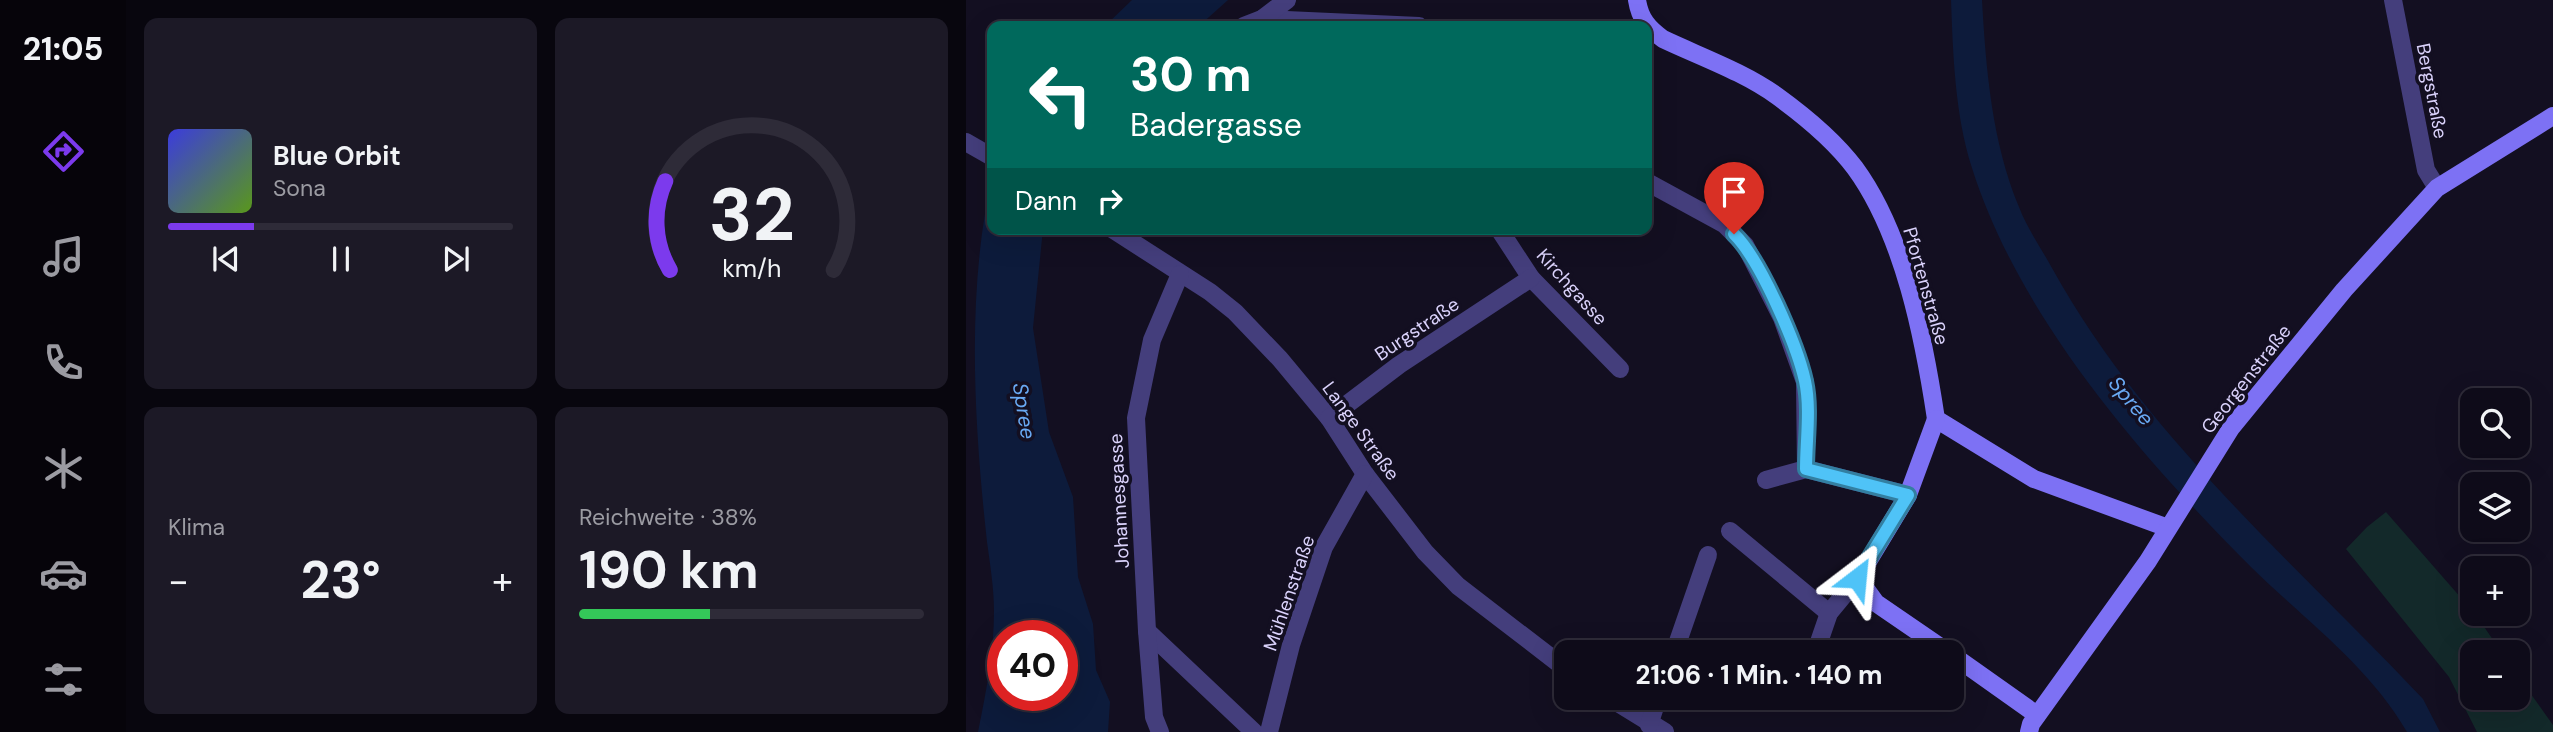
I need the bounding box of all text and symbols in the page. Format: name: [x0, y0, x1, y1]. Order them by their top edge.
text: 21:05: [23, 28, 103, 70]
street label: Bergstraße: [2411, 41, 2453, 141]
text: 30 m: [1130, 42, 1252, 106]
icon: left: [1015, 49, 1106, 140]
text: Badergasse: [1130, 104, 1302, 146]
icon: directions: [39, 127, 88, 176]
text: Blue Orbit: [273, 139, 401, 173]
pin: [1704, 162, 1764, 234]
text: 32: [709, 168, 794, 263]
text: Sona: [273, 173, 326, 203]
icon: arrive: [1715, 173, 1753, 211]
icon: right: [1091, 182, 1129, 220]
text: Dann: [1015, 184, 1077, 218]
street label: Pfortenstraße: [1897, 224, 1955, 348]
icon: music: [39, 232, 88, 281]
icon: previous: [207, 240, 245, 278]
icon: pause: [322, 240, 360, 278]
icon: next: [437, 240, 475, 278]
street label: Kirchgasse: [1531, 243, 1613, 331]
text: km/h: [722, 252, 781, 285]
street label: Burgstraße: [1370, 292, 1464, 366]
street label: Georgenstraße: [2195, 319, 2297, 439]
icon: phone: [39, 338, 88, 387]
water label: Spree: [2102, 370, 2160, 432]
street label: Lange Straße: [1317, 377, 1405, 485]
water label: Spree: [1006, 381, 1042, 441]
map controls: [2460, 388, 2530, 710]
button: search: [2460, 388, 2530, 458]
street label: Johannesgasse: [1103, 433, 1135, 569]
icon: climate: [39, 444, 88, 493]
button: layers: [2460, 472, 2530, 542]
text: Reichweite · 38%: [579, 502, 757, 532]
text: Klima: [168, 512, 225, 542]
street label: Mühlenstraße: [1258, 532, 1320, 654]
text: 190 km: [579, 536, 759, 604]
position arrow: [1820, 541, 1894, 615]
text: 23°: [300, 546, 381, 614]
icon: car: [39, 549, 88, 598]
text: −: [168, 556, 189, 606]
text: +: [492, 556, 513, 606]
button: +: [2460, 556, 2530, 626]
speed limit sign: 40: [987, 620, 1078, 711]
button: −: [2460, 640, 2530, 710]
icon: filters: [39, 655, 88, 704]
text: 21:06 · 1 Min. · 140 m: [1636, 658, 1882, 692]

